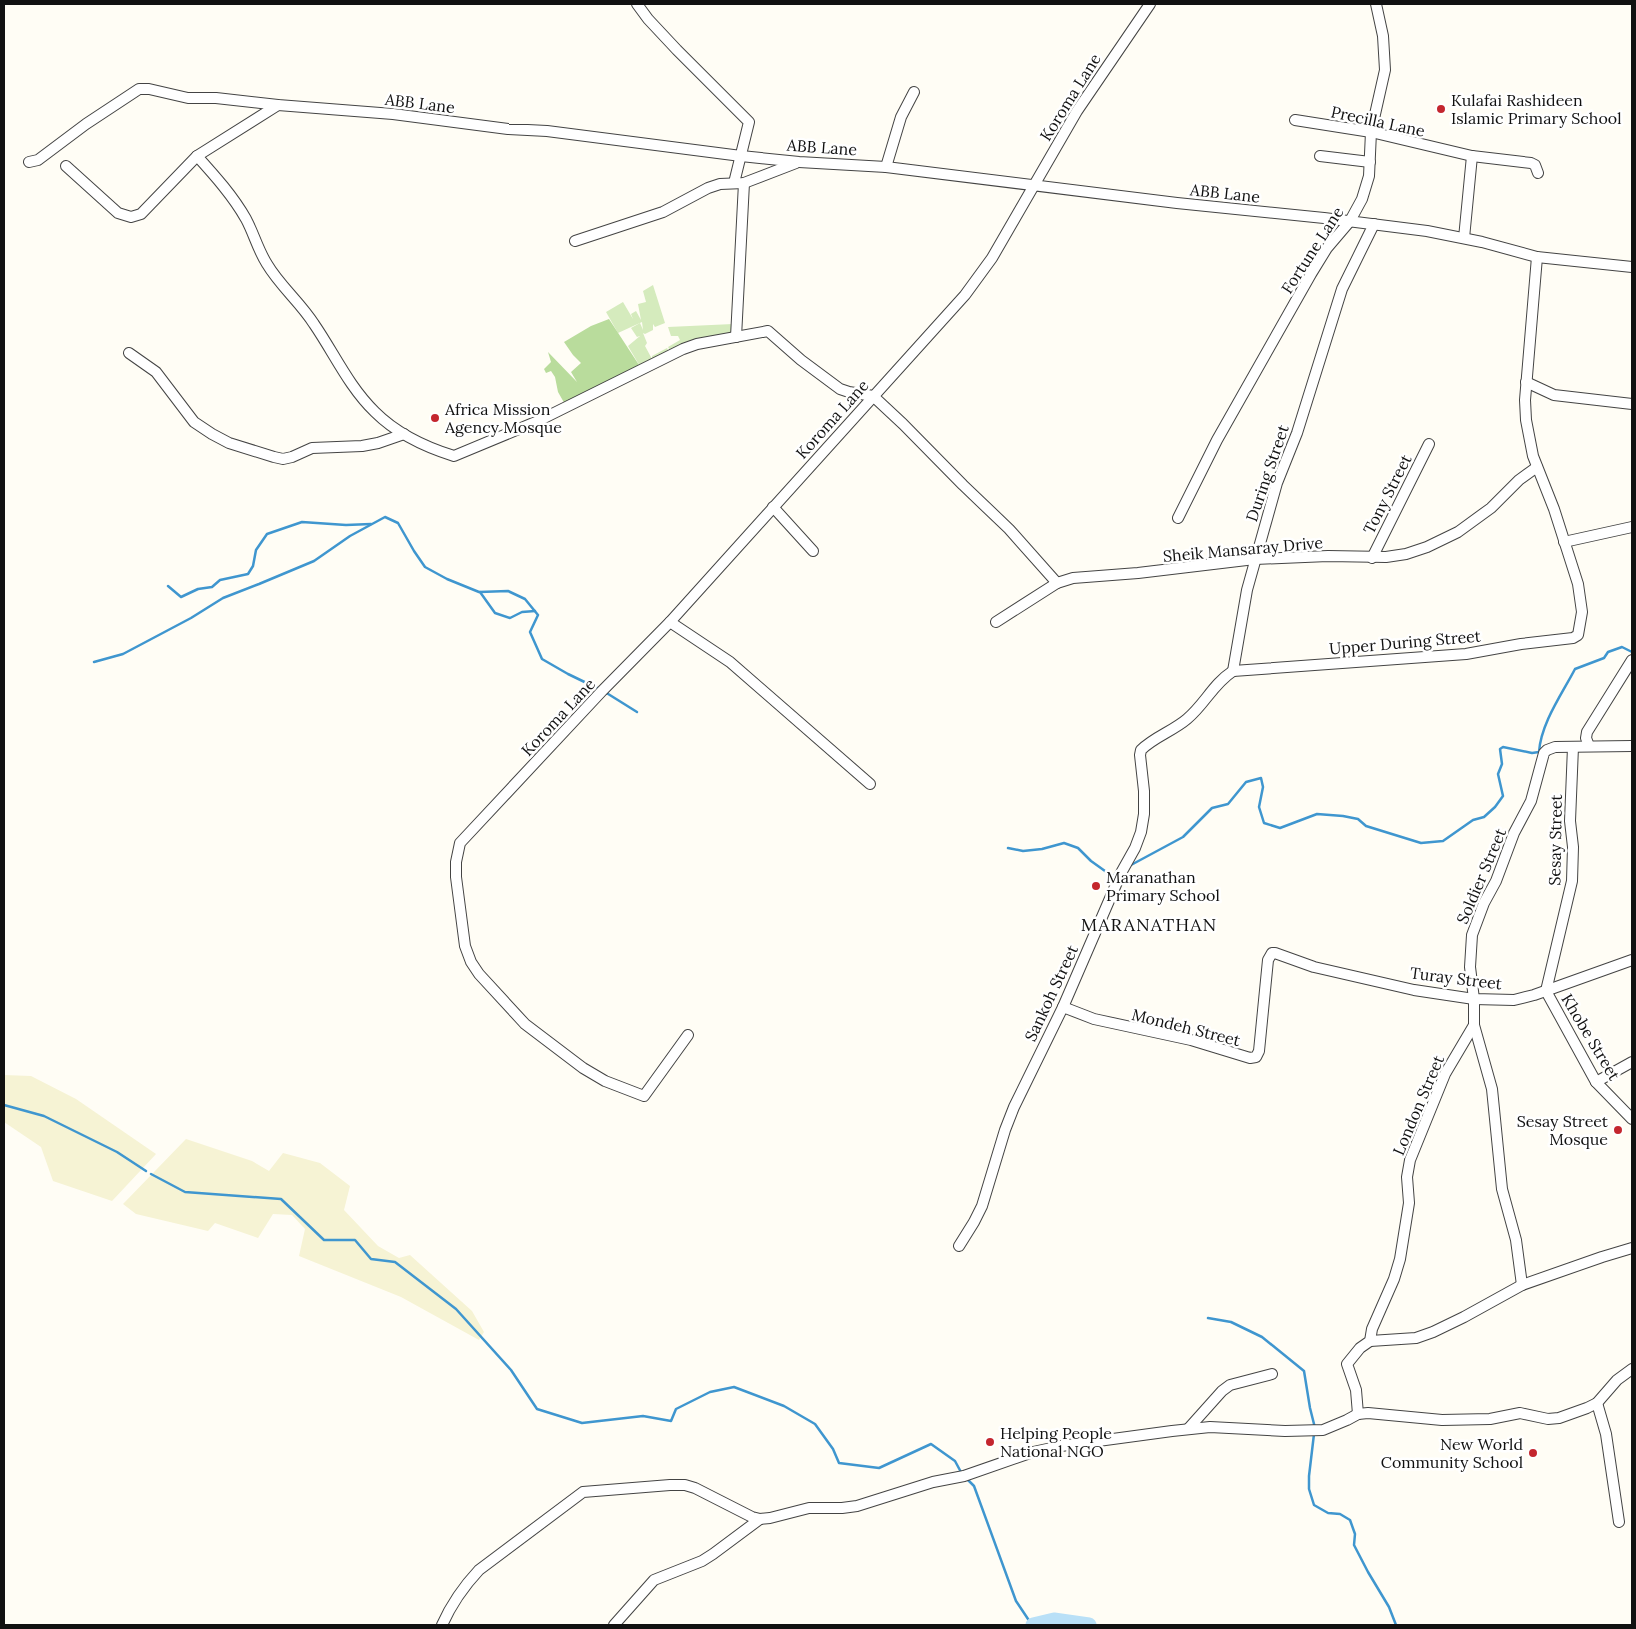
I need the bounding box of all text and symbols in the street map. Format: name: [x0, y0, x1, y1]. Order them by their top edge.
street label: Koroma Lane: [1035, 49, 1105, 144]
street label: ABB Lane: [383, 89, 456, 117]
place label: Kulafai Rashideen Islamic Primary School: [1451, 90, 1622, 128]
street label: Precilla Lane: [1329, 101, 1427, 141]
marker: Kulafai Rashideen Islamic Primary School: [1435, 103, 1447, 115]
street label: ABB Lane: [785, 135, 858, 159]
street label: ABB Lane: [1188, 179, 1261, 207]
street label: Fortune Lane: [1277, 203, 1348, 297]
street label: Koroma Lane: [791, 375, 873, 463]
place label: Africa Mission Agency Mosque: [444, 399, 562, 437]
marker: Africa Mission Agency Mosque: [429, 412, 441, 424]
street label: During Street: [1241, 421, 1293, 524]
street label: Tony Street: [1358, 450, 1416, 537]
street label: Sheik Mansaray Drive: [1162, 532, 1324, 566]
street label: Upper During Street: [1328, 625, 1482, 659]
street label: Koroma Lane: [517, 674, 599, 760]
street label: Sesay Street: [1544, 793, 1566, 886]
street label: Soldier Street: [1452, 824, 1510, 927]
place label: Maranathan Primary School: [1106, 867, 1220, 905]
marker: Maranathan Primary School: [1090, 880, 1102, 892]
district label: MARANATHAN: [1081, 913, 1217, 936]
street label: Sankoh Street: [1020, 941, 1082, 1044]
street label: Turay Street: [1409, 962, 1504, 994]
street label: Khobe Street: [1557, 990, 1625, 1085]
street label: Mondeh Street: [1130, 1004, 1243, 1050]
street label: London Street: [1388, 1051, 1448, 1158]
place label: Sesay Street Mosque: [1517, 1111, 1609, 1149]
marker: Sesay Street Mosque: [1612, 1124, 1624, 1136]
place label: Helping People National NGO: [1000, 1423, 1112, 1461]
place label: New World Community School: [1381, 1434, 1523, 1472]
marker: Helping People National NGO: [984, 1436, 996, 1448]
marker: New World Community School: [1527, 1447, 1539, 1459]

